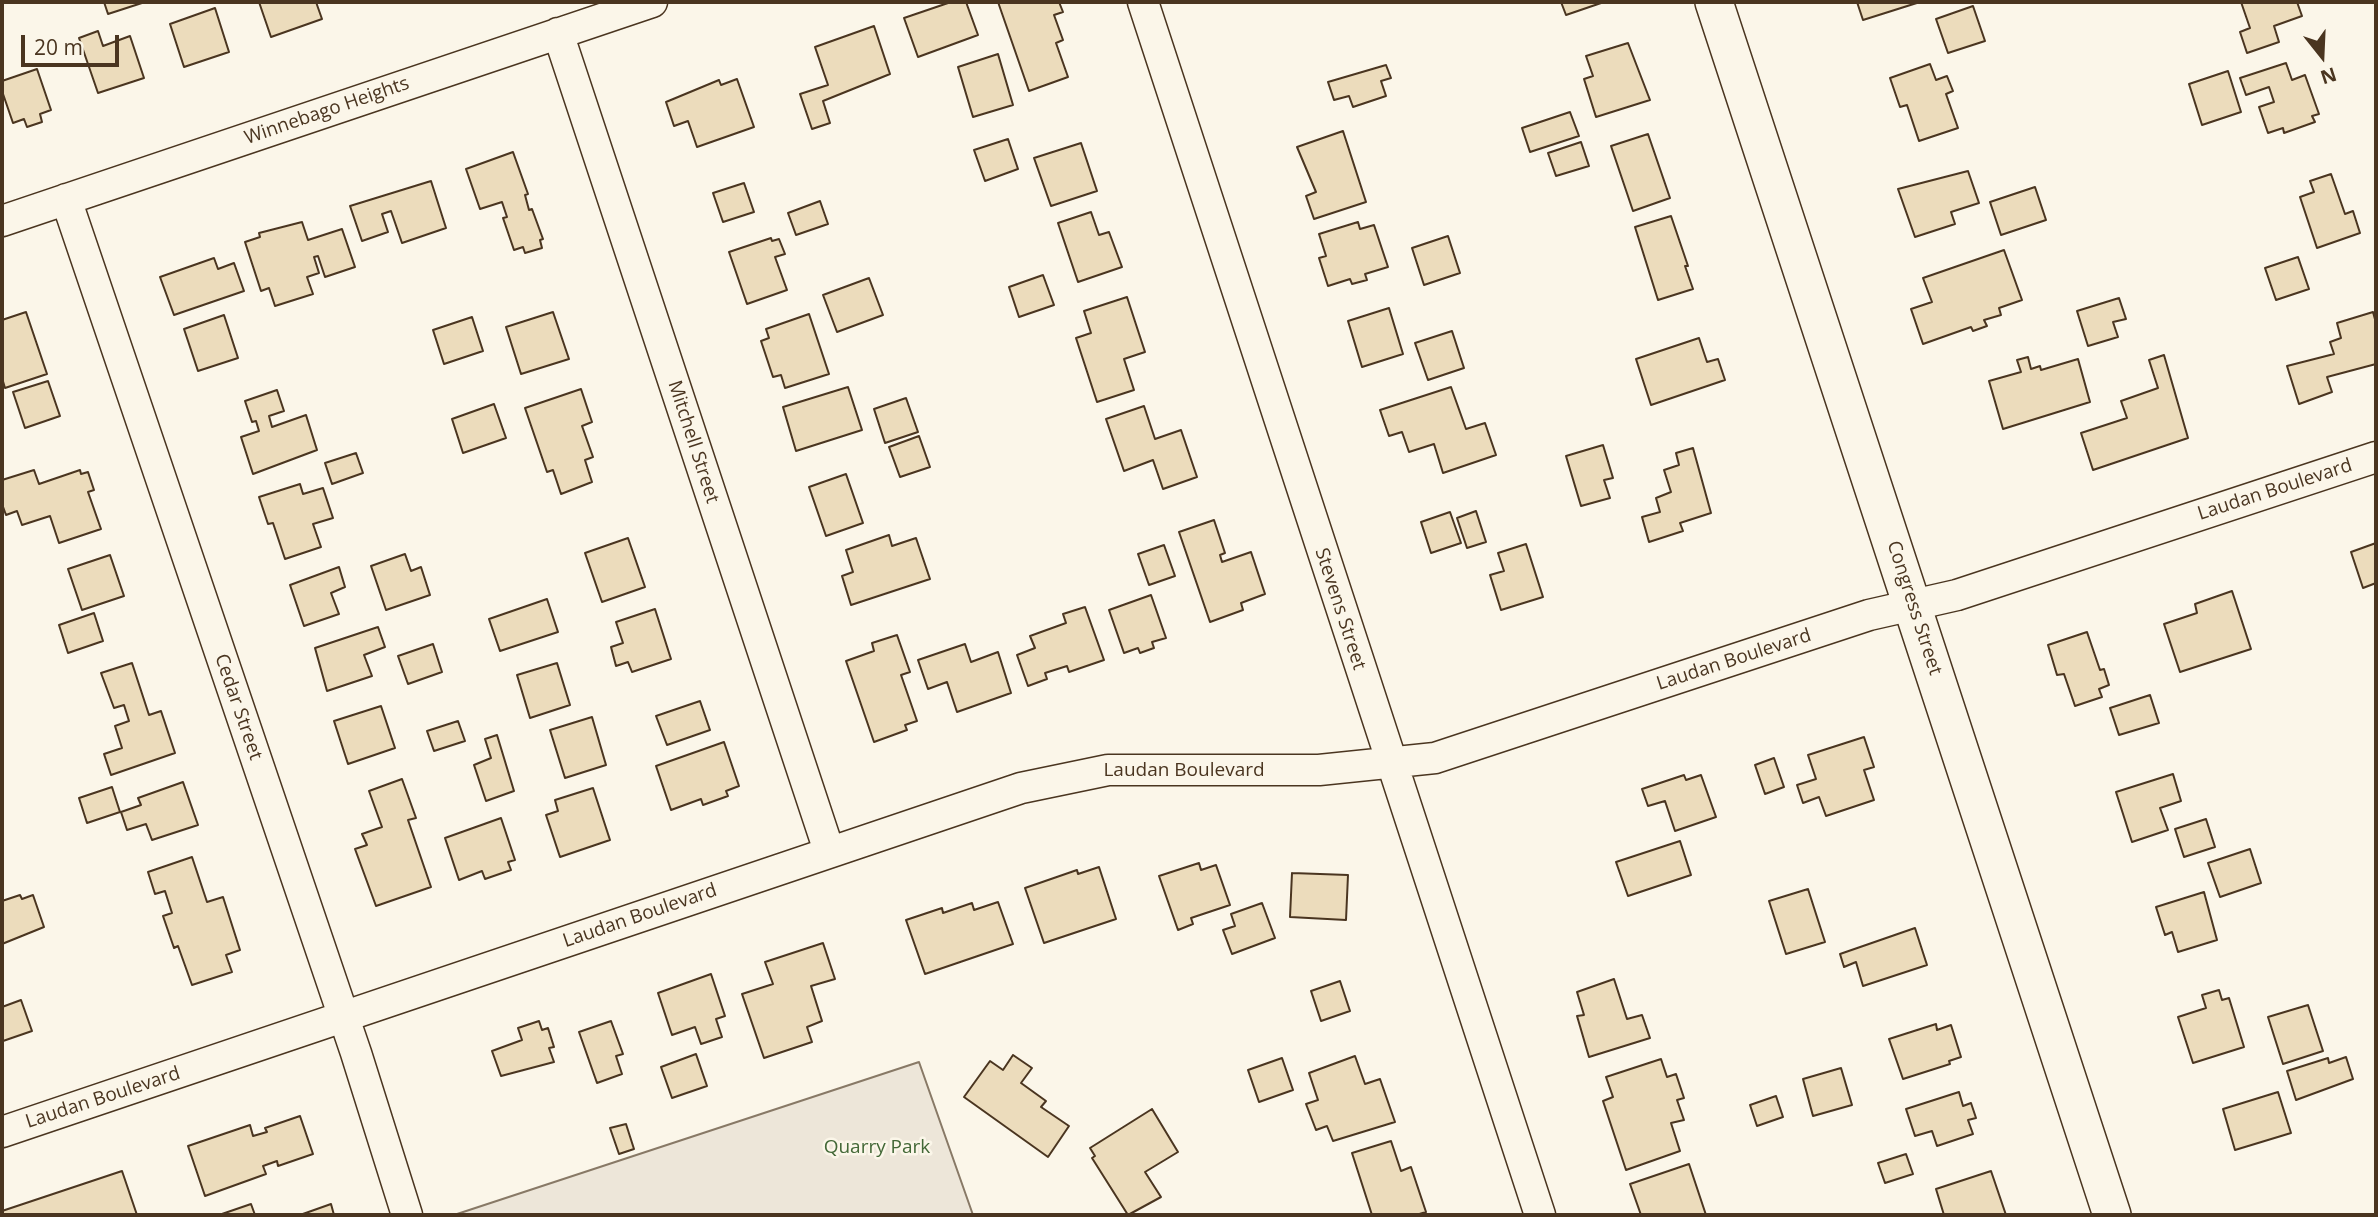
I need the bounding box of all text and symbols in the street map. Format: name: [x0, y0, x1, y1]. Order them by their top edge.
scale bar: [24, 21, 122, 65]
north arrow: [2287, 21, 2357, 91]
text: 20 m: [34, 33, 83, 61]
text: N: [2317, 61, 2340, 91]
street label: Winnebago Heights: [242, 72, 412, 150]
street label: Mitchell Street: [662, 378, 724, 506]
street label: Laudan Boulevard: [2195, 454, 2355, 526]
street label: Congress Street: [1882, 538, 1946, 678]
street label: Stevens Street: [1310, 545, 1370, 673]
street label: Laudan Boulevard: [1654, 624, 1814, 696]
street label: Cedar Street: [209, 651, 267, 763]
street label: Laudan Boulevard: [1103, 760, 1265, 782]
street label: Laudan Boulevard: [560, 879, 720, 953]
street label: Laudan Boulevard: [23, 1062, 183, 1134]
park label: Quarry Park: [824, 1137, 930, 1159]

